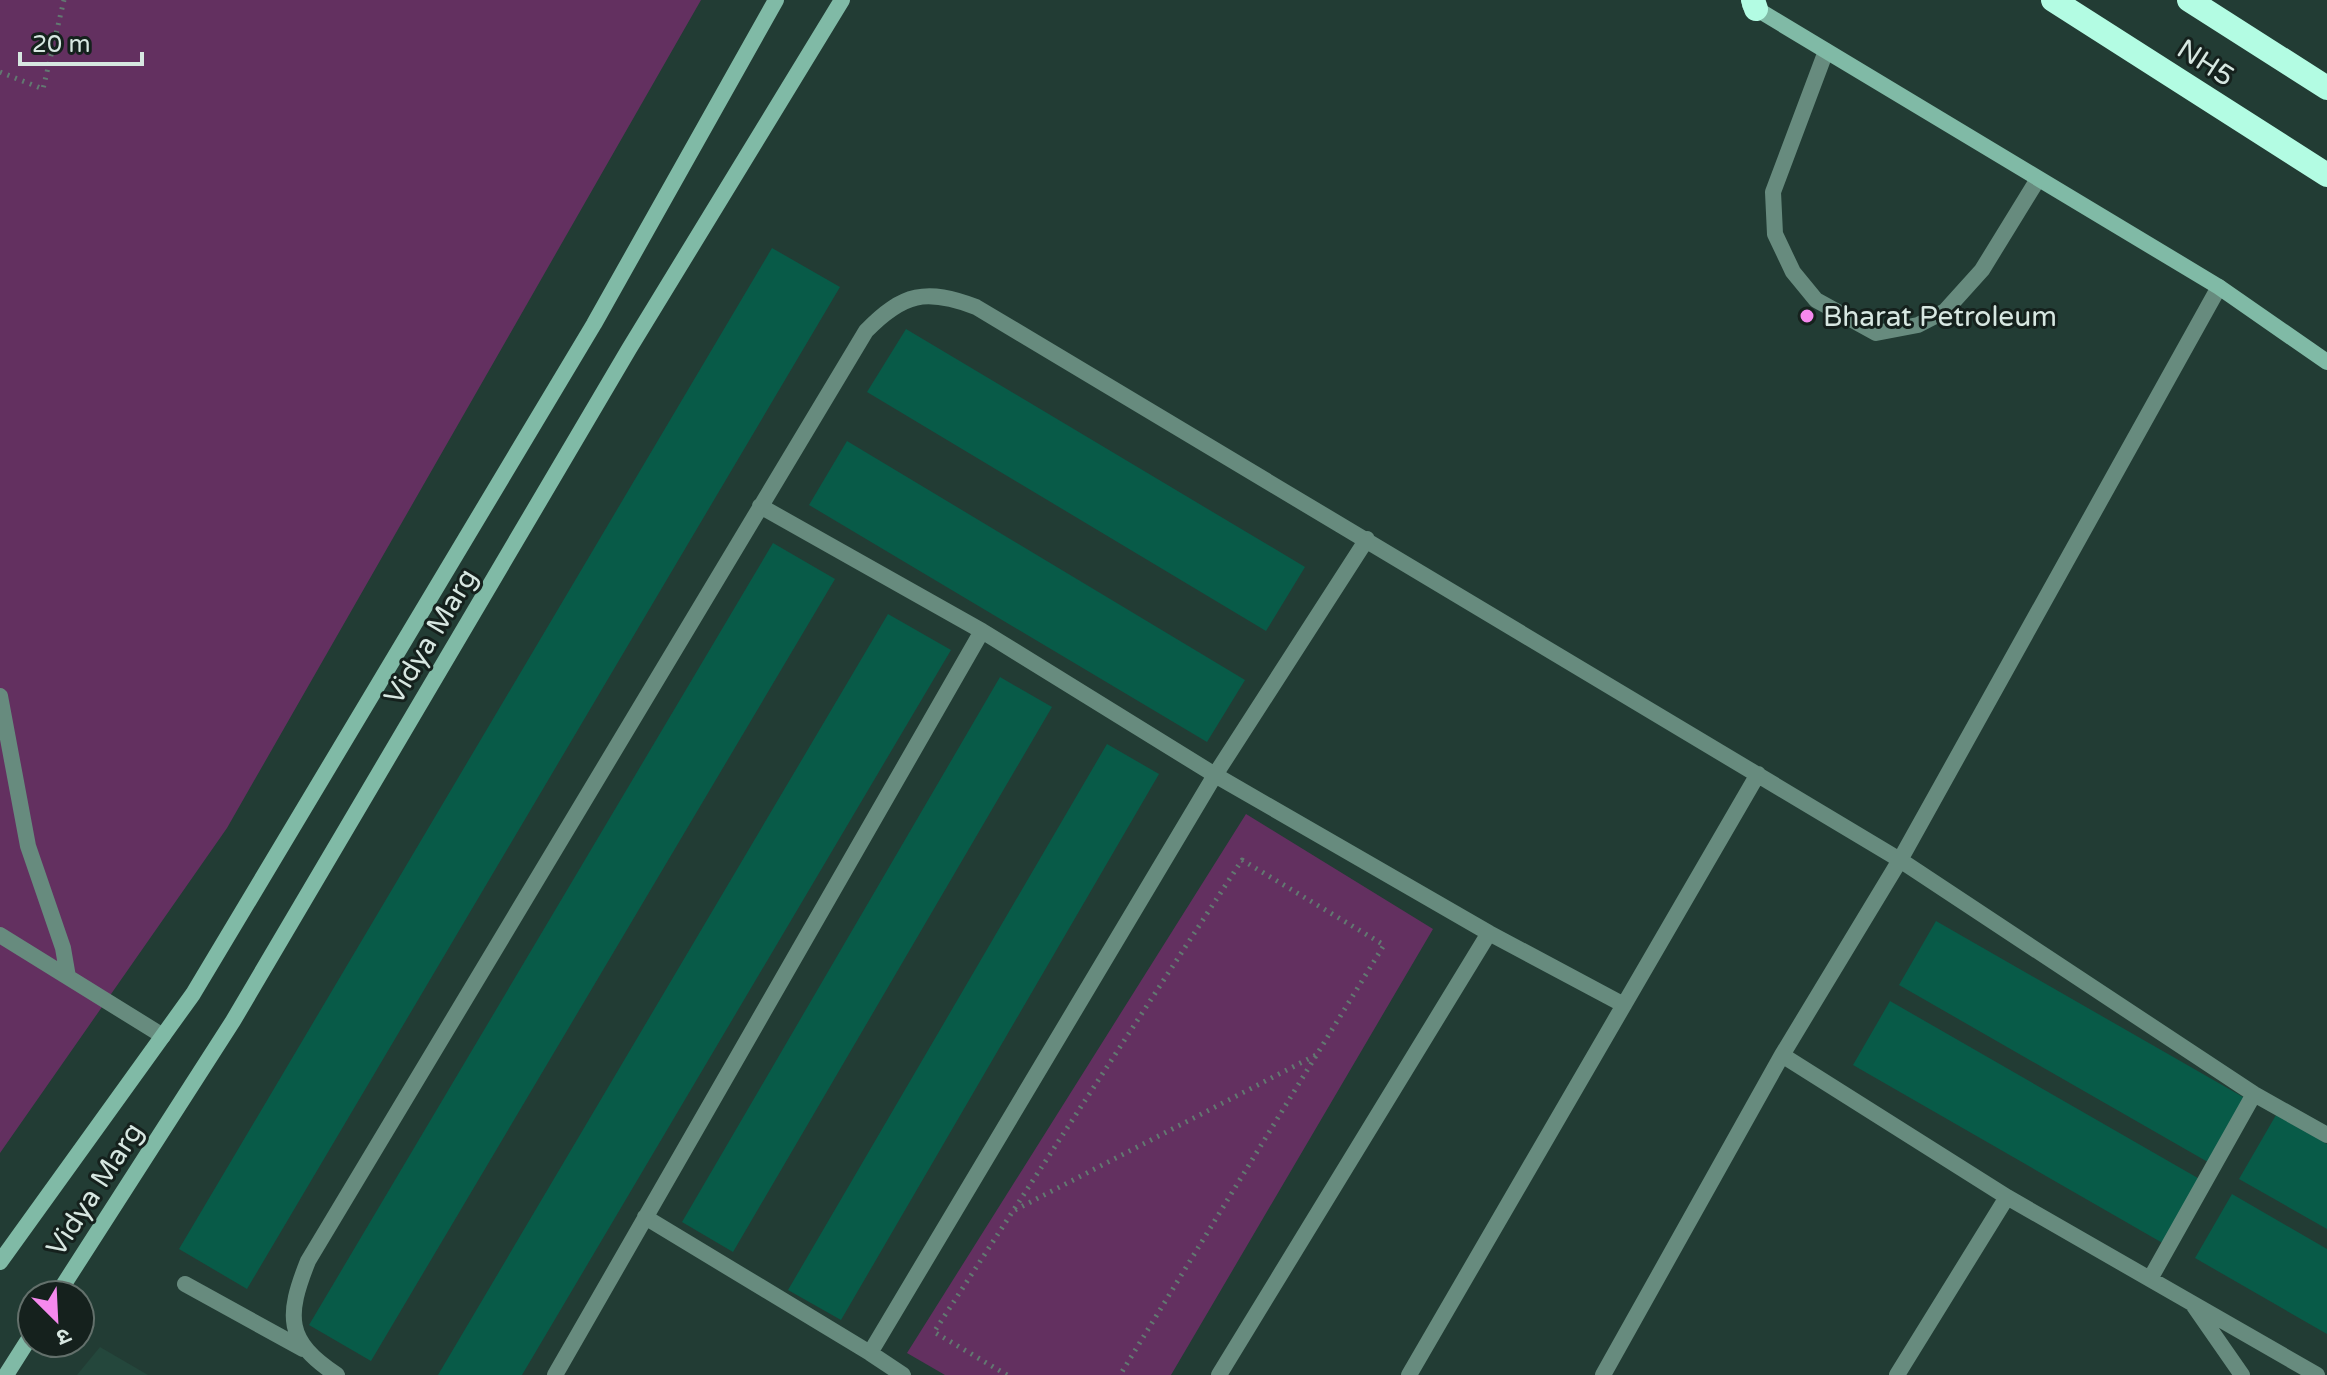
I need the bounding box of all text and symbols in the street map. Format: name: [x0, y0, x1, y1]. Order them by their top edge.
scale bar: [20, 16, 142, 66]
text: 20 m: [32, 30, 90, 59]
street label: NH5: [2171, 32, 2240, 94]
place label: Bharat Petroleum: [1823, 300, 2057, 334]
marker: Bharat Petroleum: [1798, 307, 1816, 325]
street label: Vidya Marg: [377, 562, 485, 711]
street label: Vidya Marg: [39, 1116, 151, 1263]
north arrow: [16, 1279, 96, 1359]
text: उ: [52, 1322, 75, 1351]

